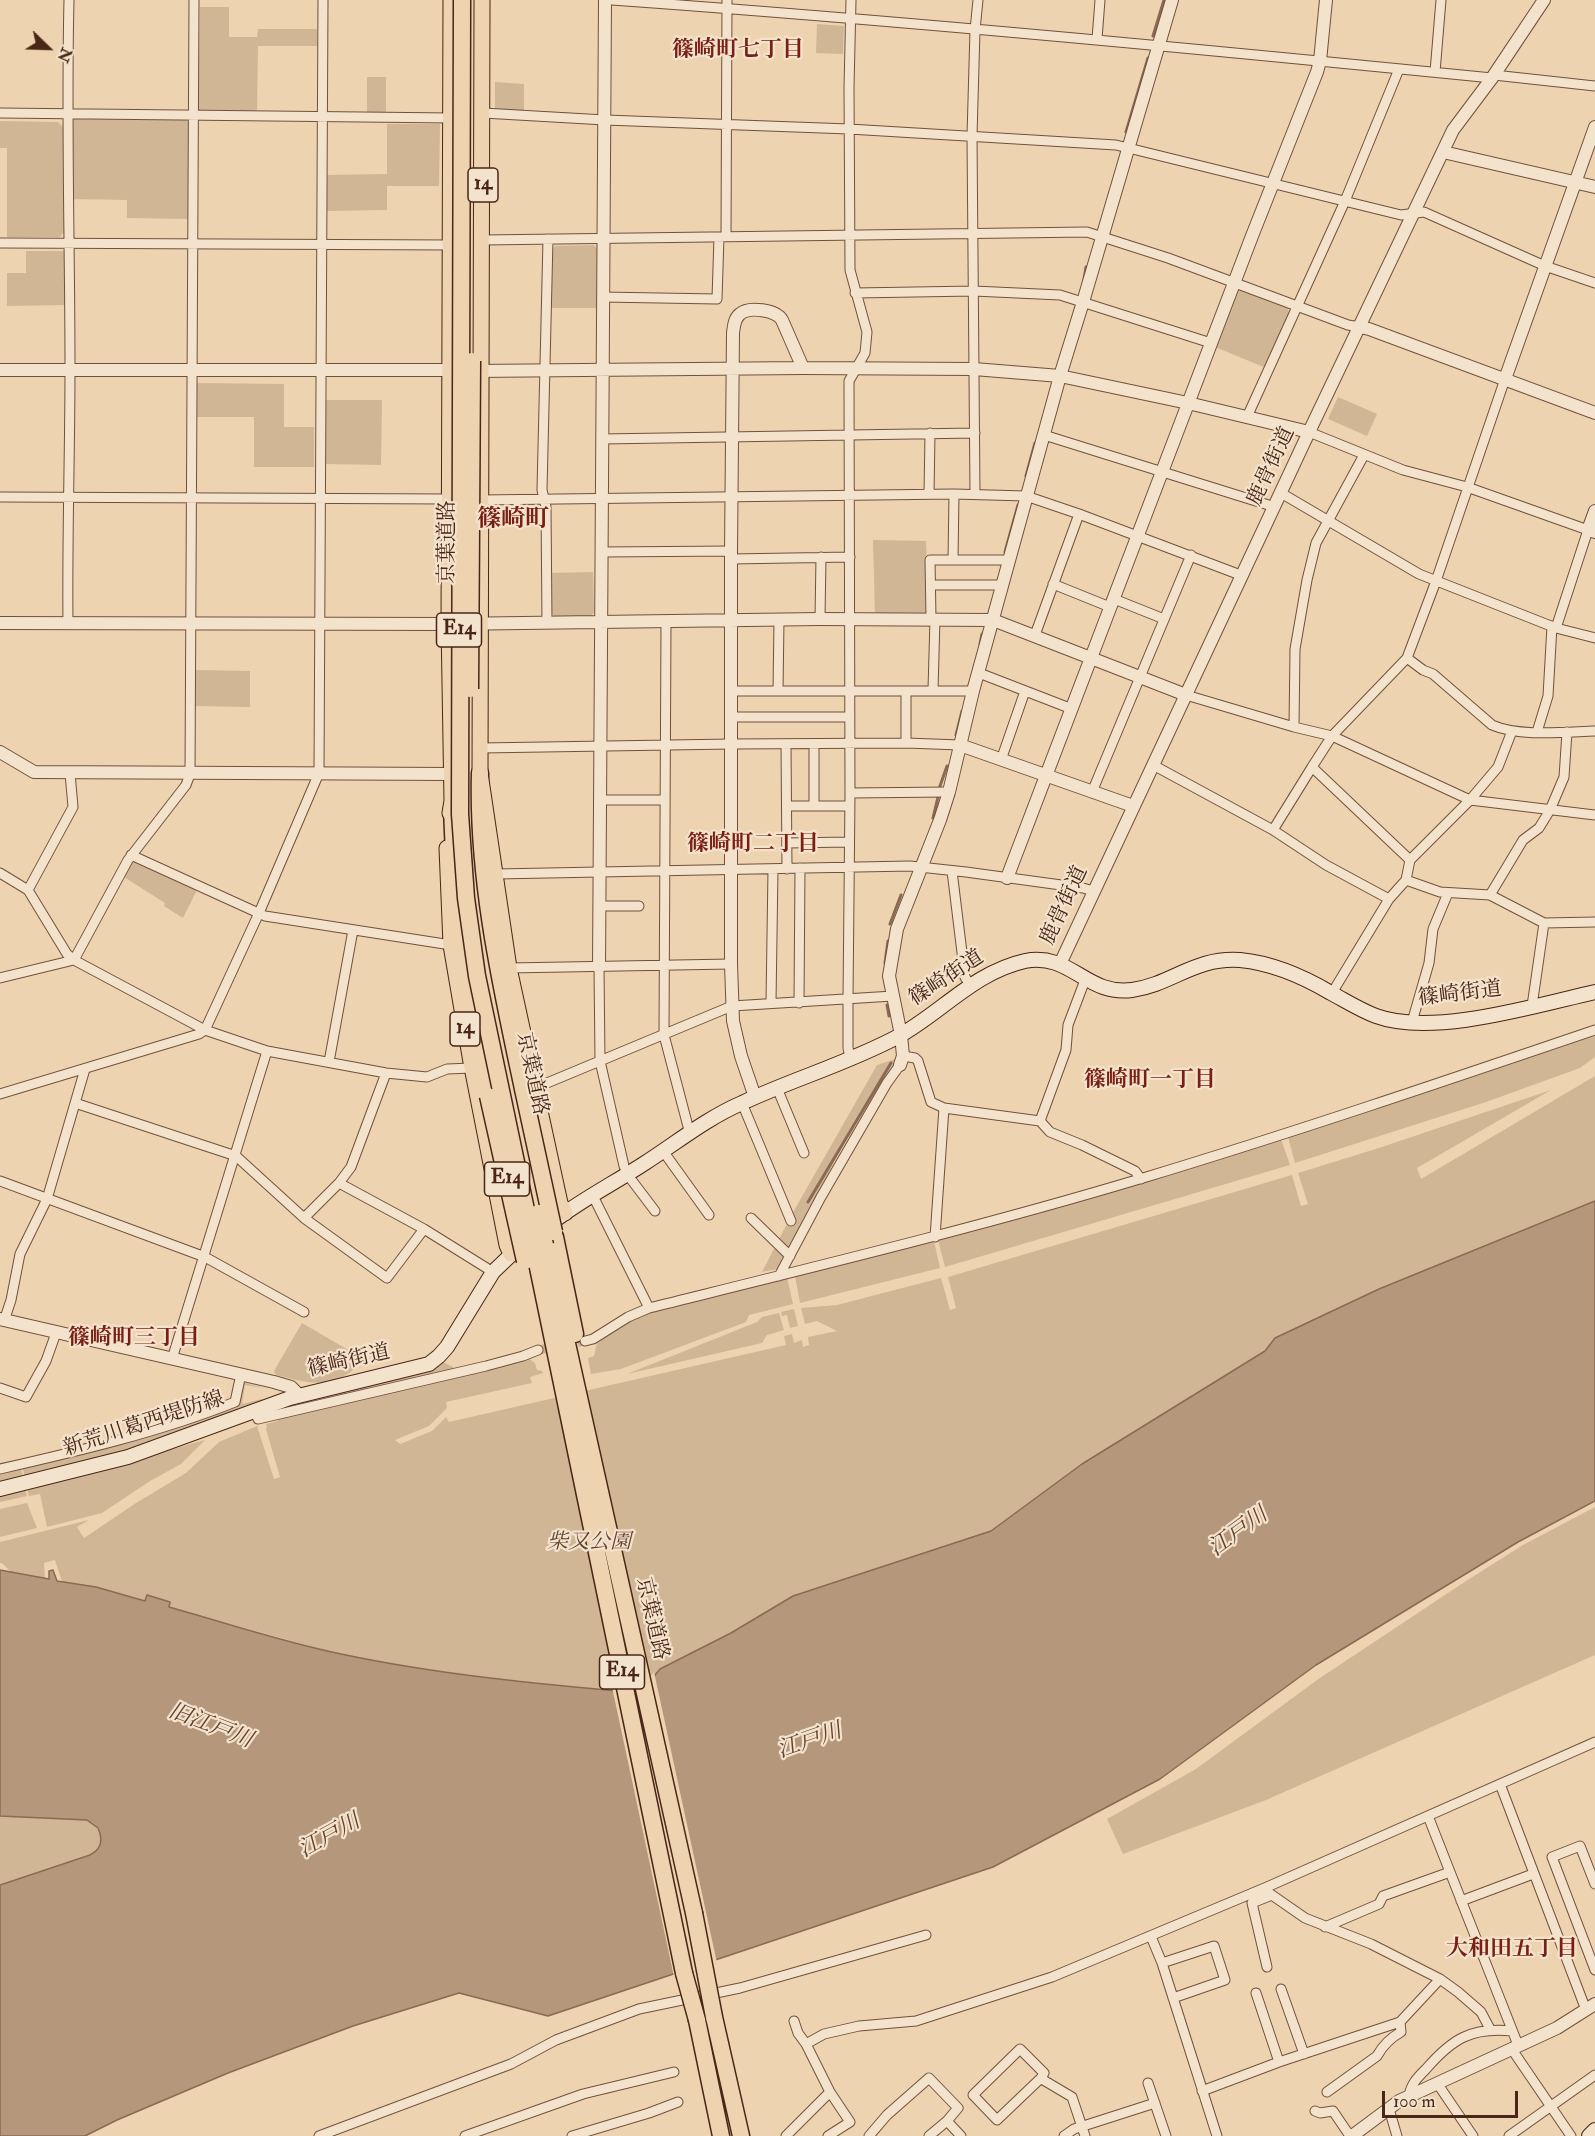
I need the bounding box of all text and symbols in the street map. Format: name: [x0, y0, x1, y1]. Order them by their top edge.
north arrow: [18, 18, 78, 78]
district label: 篠崎町七丁目: [672, 38, 804, 64]
text: N: [53, 45, 77, 66]
road number: 14: [468, 168, 498, 202]
street label: 鹿骨街道: [1243, 424, 1301, 510]
street label: 京葉道路: [435, 500, 461, 584]
district label: 篠崎町: [477, 507, 549, 535]
road number: E14: [436, 613, 482, 647]
district label: 篠崎町二丁目: [687, 832, 819, 858]
street label: 鹿骨街道: [1036, 863, 1094, 949]
street label: 篠崎街道: [905, 946, 989, 1012]
street label: 篠崎街道: [1417, 977, 1503, 1013]
road number: 14: [450, 1012, 480, 1046]
street label: 京葉道路: [510, 1030, 552, 1118]
district label: 篠崎町一丁目: [1084, 1068, 1216, 1094]
road number: E14: [484, 1162, 530, 1196]
district label: 篠崎町三丁目: [68, 1326, 200, 1352]
street label: 篠崎街道: [305, 1340, 393, 1384]
street label: 新荒川葛西堤防線: [60, 1387, 228, 1463]
water label: 江戸川: [1205, 1503, 1273, 1563]
park label: 柴又公園: [547, 1530, 631, 1556]
street label: 京葉道路: [629, 1575, 673, 1663]
road number: E14: [600, 1655, 644, 1689]
water label: 旧江戸川: [164, 1699, 256, 1755]
water label: 江戸川: [775, 1719, 845, 1765]
water label: 江戸川: [295, 1809, 365, 1865]
district label: 大和田五丁目: [1446, 1937, 1578, 1963]
scale bar: [1385, 2079, 1522, 2117]
text: 100 m: [1393, 2090, 1436, 2113]

